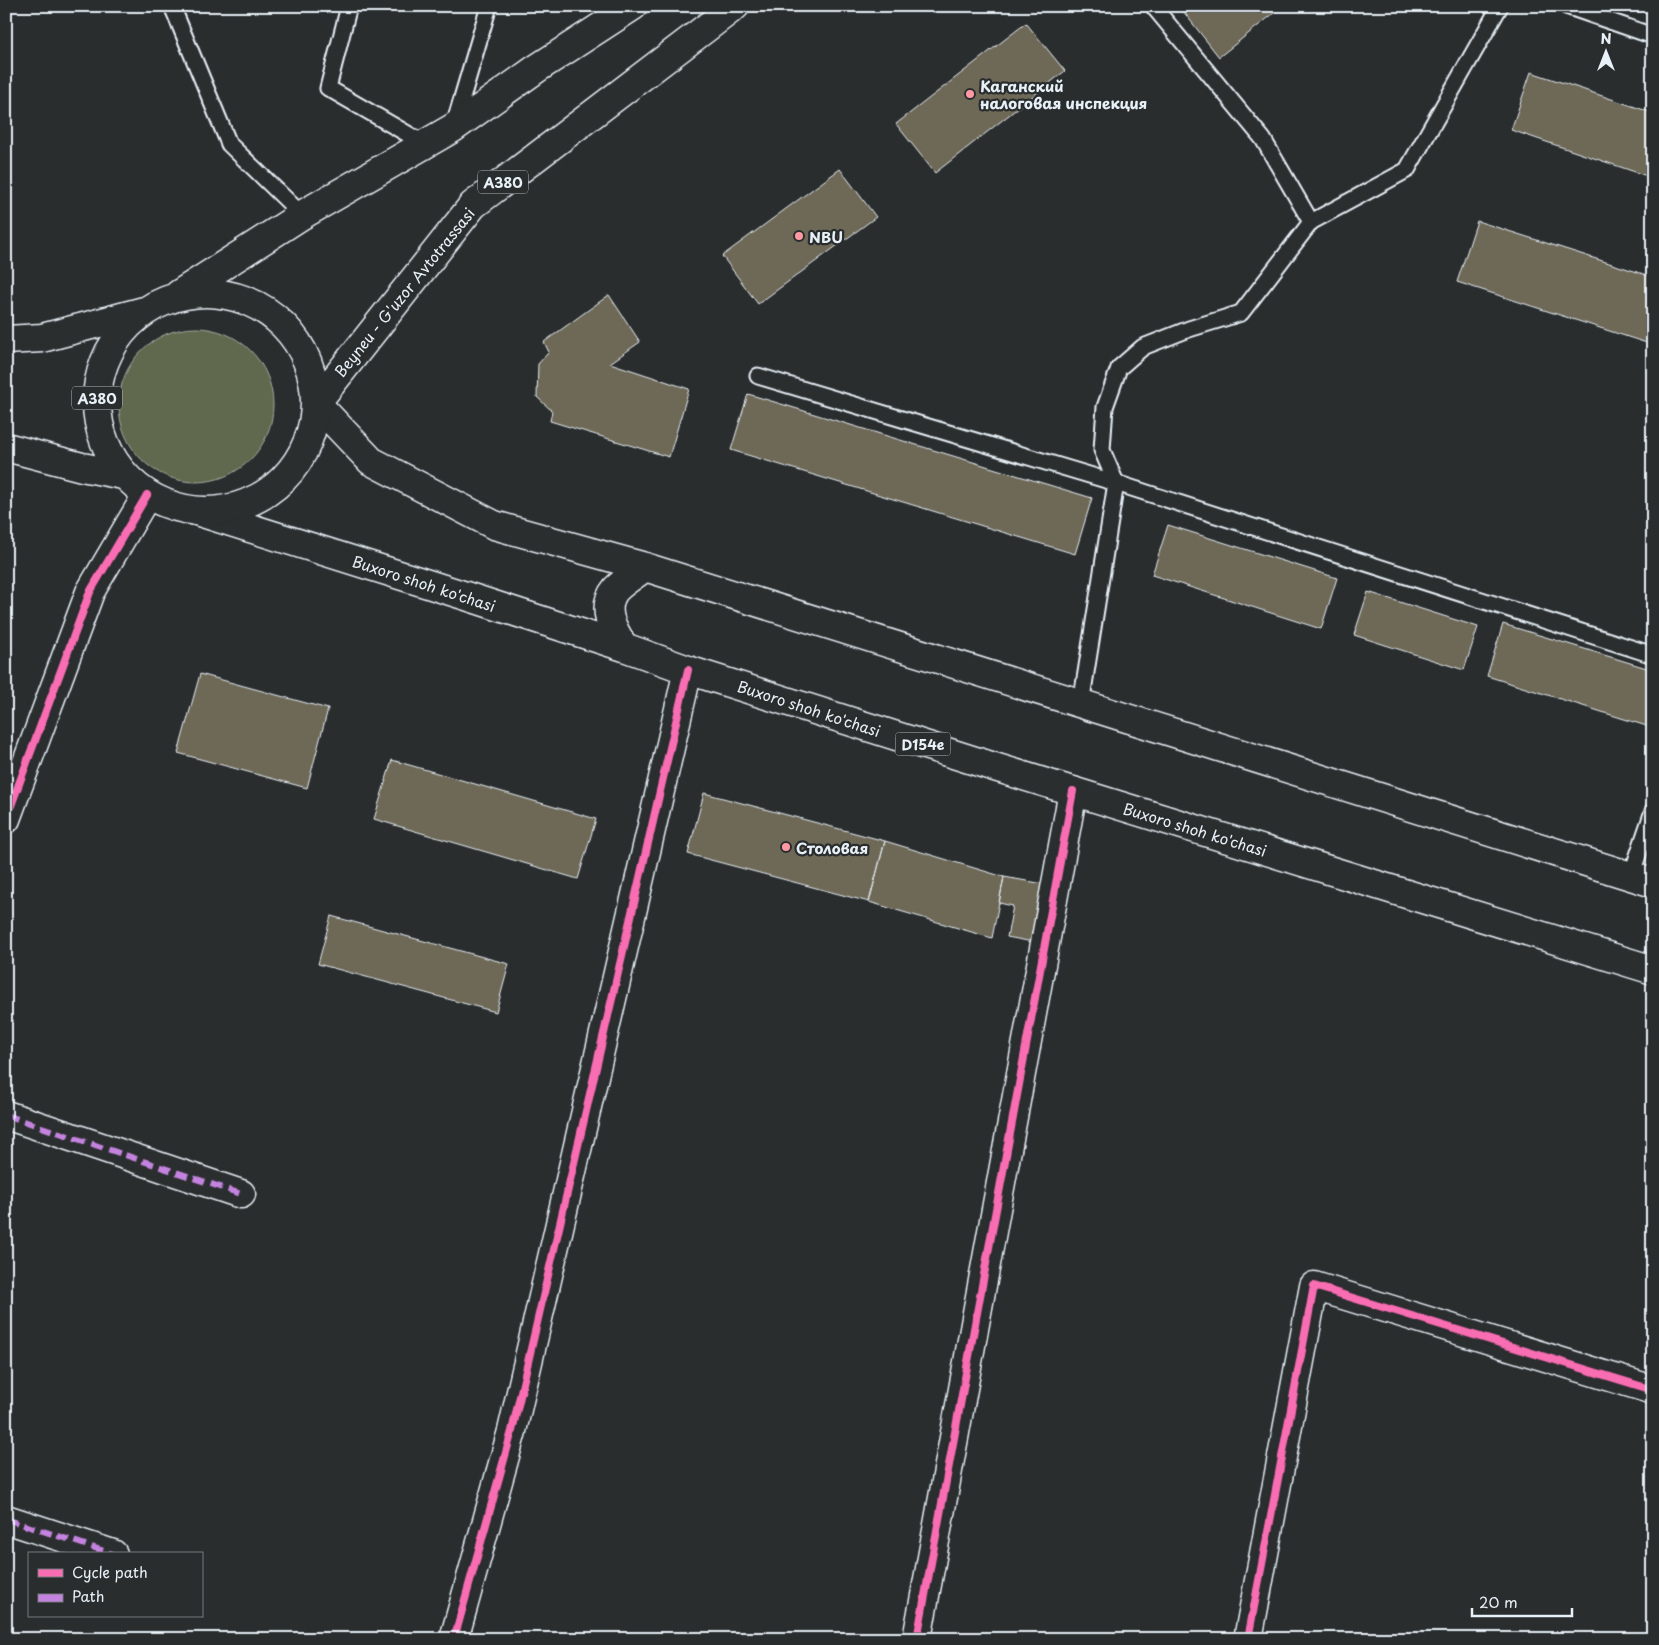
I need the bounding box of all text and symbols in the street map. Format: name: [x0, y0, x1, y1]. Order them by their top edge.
north arrow: [1582, 28, 1632, 78]
text: N: [1600, 28, 1612, 49]
place label: Каганский налоговая инспекция: [980, 74, 1147, 114]
marker: Каганский налоговая инспекция: [964, 88, 976, 100]
road number: A380: [478, 170, 528, 193]
street label: Beyneu - G'uzor Avtotrassasi: [328, 202, 480, 382]
place label: NBU: [809, 225, 843, 248]
marker: NBU: [793, 230, 805, 242]
road number: A380: [72, 386, 122, 409]
street label: Buxoro shoh ko'chasi: [349, 549, 499, 617]
street label: Buxoro shoh ko'chasi: [734, 674, 884, 742]
road number: D154e: [896, 732, 950, 756]
street label: Buxoro shoh ko'chasi: [1120, 796, 1270, 862]
place label: Столовая: [796, 836, 868, 859]
marker: Столовая: [780, 841, 792, 853]
legend: [28, 1552, 202, 1618]
text: Cycle path: [72, 1560, 148, 1583]
text: Path: [72, 1584, 104, 1607]
scale bar: [1472, 1585, 1572, 1617]
text: 20 m: [1479, 1590, 1518, 1613]

